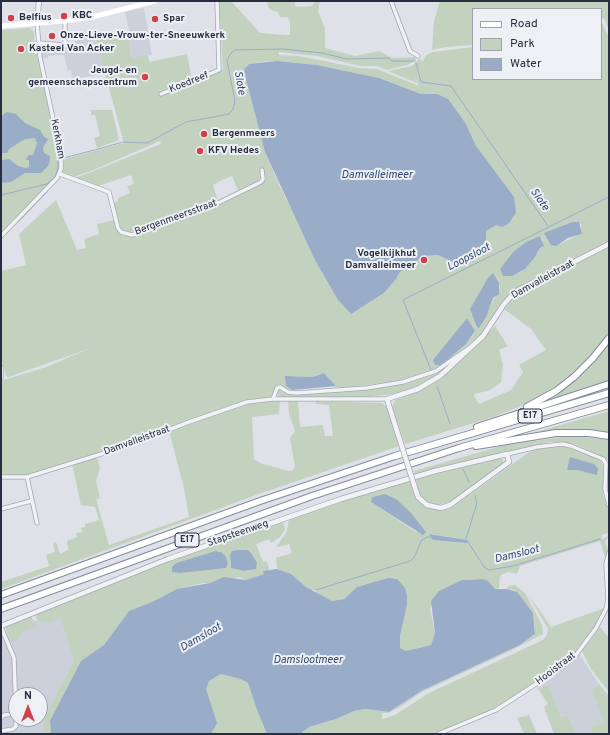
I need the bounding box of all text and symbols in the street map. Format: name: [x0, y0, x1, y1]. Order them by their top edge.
legend: [472, 8, 602, 80]
place label: KBC: [72, 10, 92, 22]
marker: KBC: [59, 11, 69, 21]
place label: Belfius: [19, 12, 52, 24]
marker: Belfius: [6, 13, 16, 23]
place label: Spar: [163, 13, 185, 25]
marker: Spar: [150, 14, 160, 24]
text: Road: [510, 16, 538, 32]
place label: Onze-Lieve-Vrouw-ter-Sneeuwkerk: [60, 30, 225, 42]
marker: Onze-Lieve-Vrouw-ter-Sneeuwkerk: [47, 31, 57, 41]
text: Park: [510, 36, 535, 52]
place label: Kasteel Van Acker: [29, 43, 114, 55]
marker: Kasteel Van Acker: [16, 44, 26, 54]
text: Water: [510, 56, 542, 72]
place label: Jeugd- en gemeenschapscentrum: [28, 65, 137, 88]
street label: Koedreef: [168, 70, 210, 96]
water label: Slote: [230, 70, 248, 96]
marker: Jeugd- en gemeenschapscentrum: [140, 72, 150, 82]
street label: Kerkham: [47, 118, 67, 160]
place label: Bergenmeers: [212, 128, 275, 140]
marker: Bergenmeers: [199, 129, 209, 139]
place label: KFV Hedes: [208, 145, 259, 157]
marker: KFV Hedes: [195, 146, 205, 156]
water label: Damvalleimeer: [341, 169, 413, 183]
water label: Slote: [527, 186, 551, 214]
street label: Bergenmeersstraat: [133, 198, 219, 238]
water label: Loopsloot: [445, 242, 493, 274]
place label: Vogelkijkhut Damvalleimeer: [345, 248, 416, 272]
marker: Vogelkijkhut Damvalleimeer: [419, 255, 429, 265]
street label: Damvalleistraat: [510, 258, 576, 302]
road number: E17: [518, 409, 542, 423]
street label: Damvalleistraat: [102, 423, 172, 459]
street label: Stapsteenweg: [206, 518, 270, 550]
road number: E17: [175, 533, 199, 547]
water label: Damsloot: [493, 543, 541, 567]
water label: Damsloot: [178, 621, 224, 655]
street label: Hooistraat: [534, 650, 578, 688]
water label: Damslootmeer: [273, 654, 343, 668]
north arrow: [8, 687, 48, 727]
text: N: [24, 689, 32, 703]

